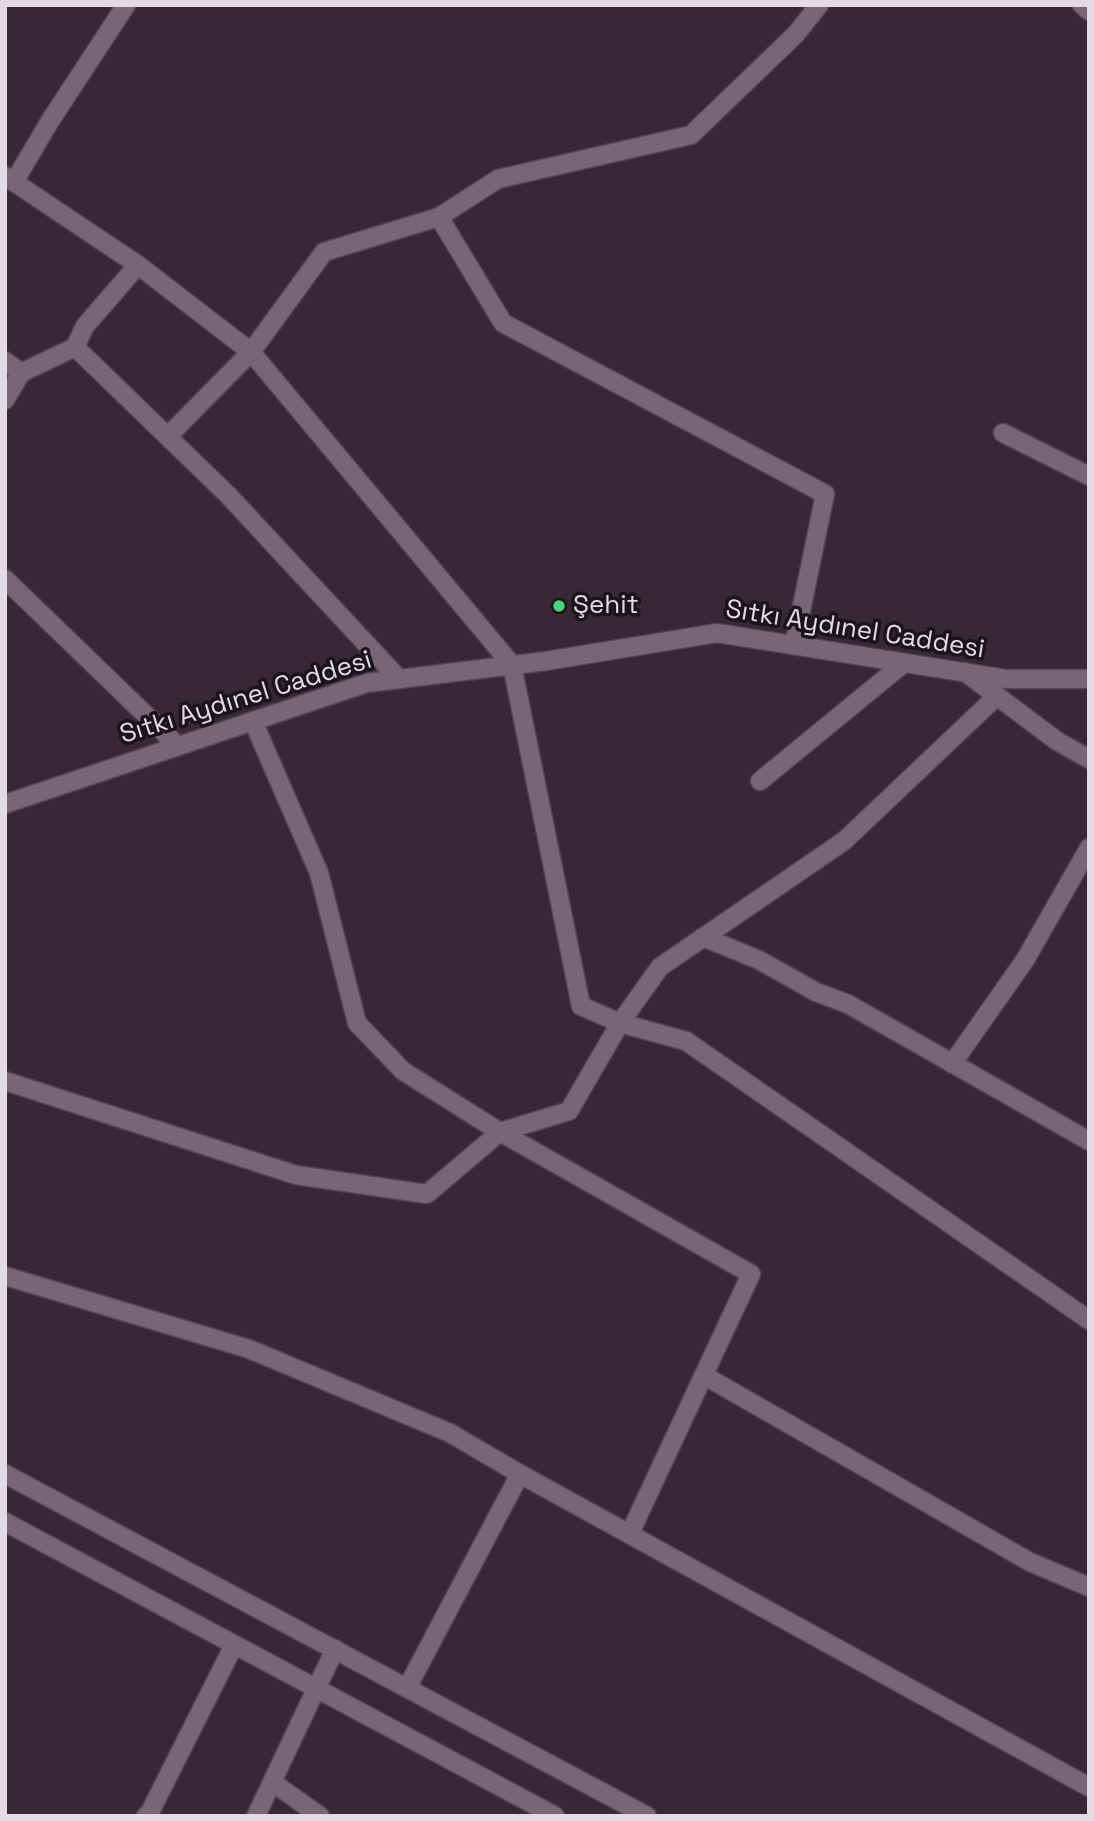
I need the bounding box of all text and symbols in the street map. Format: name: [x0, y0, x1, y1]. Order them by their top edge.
place label: Şehit: [573, 590, 639, 622]
street label: Sıtkı Aydınel Caddesi: [723, 594, 987, 666]
marker: Şehit: [551, 598, 567, 614]
street label: Sıtkı Aydınel Caddesi: [116, 645, 376, 751]

